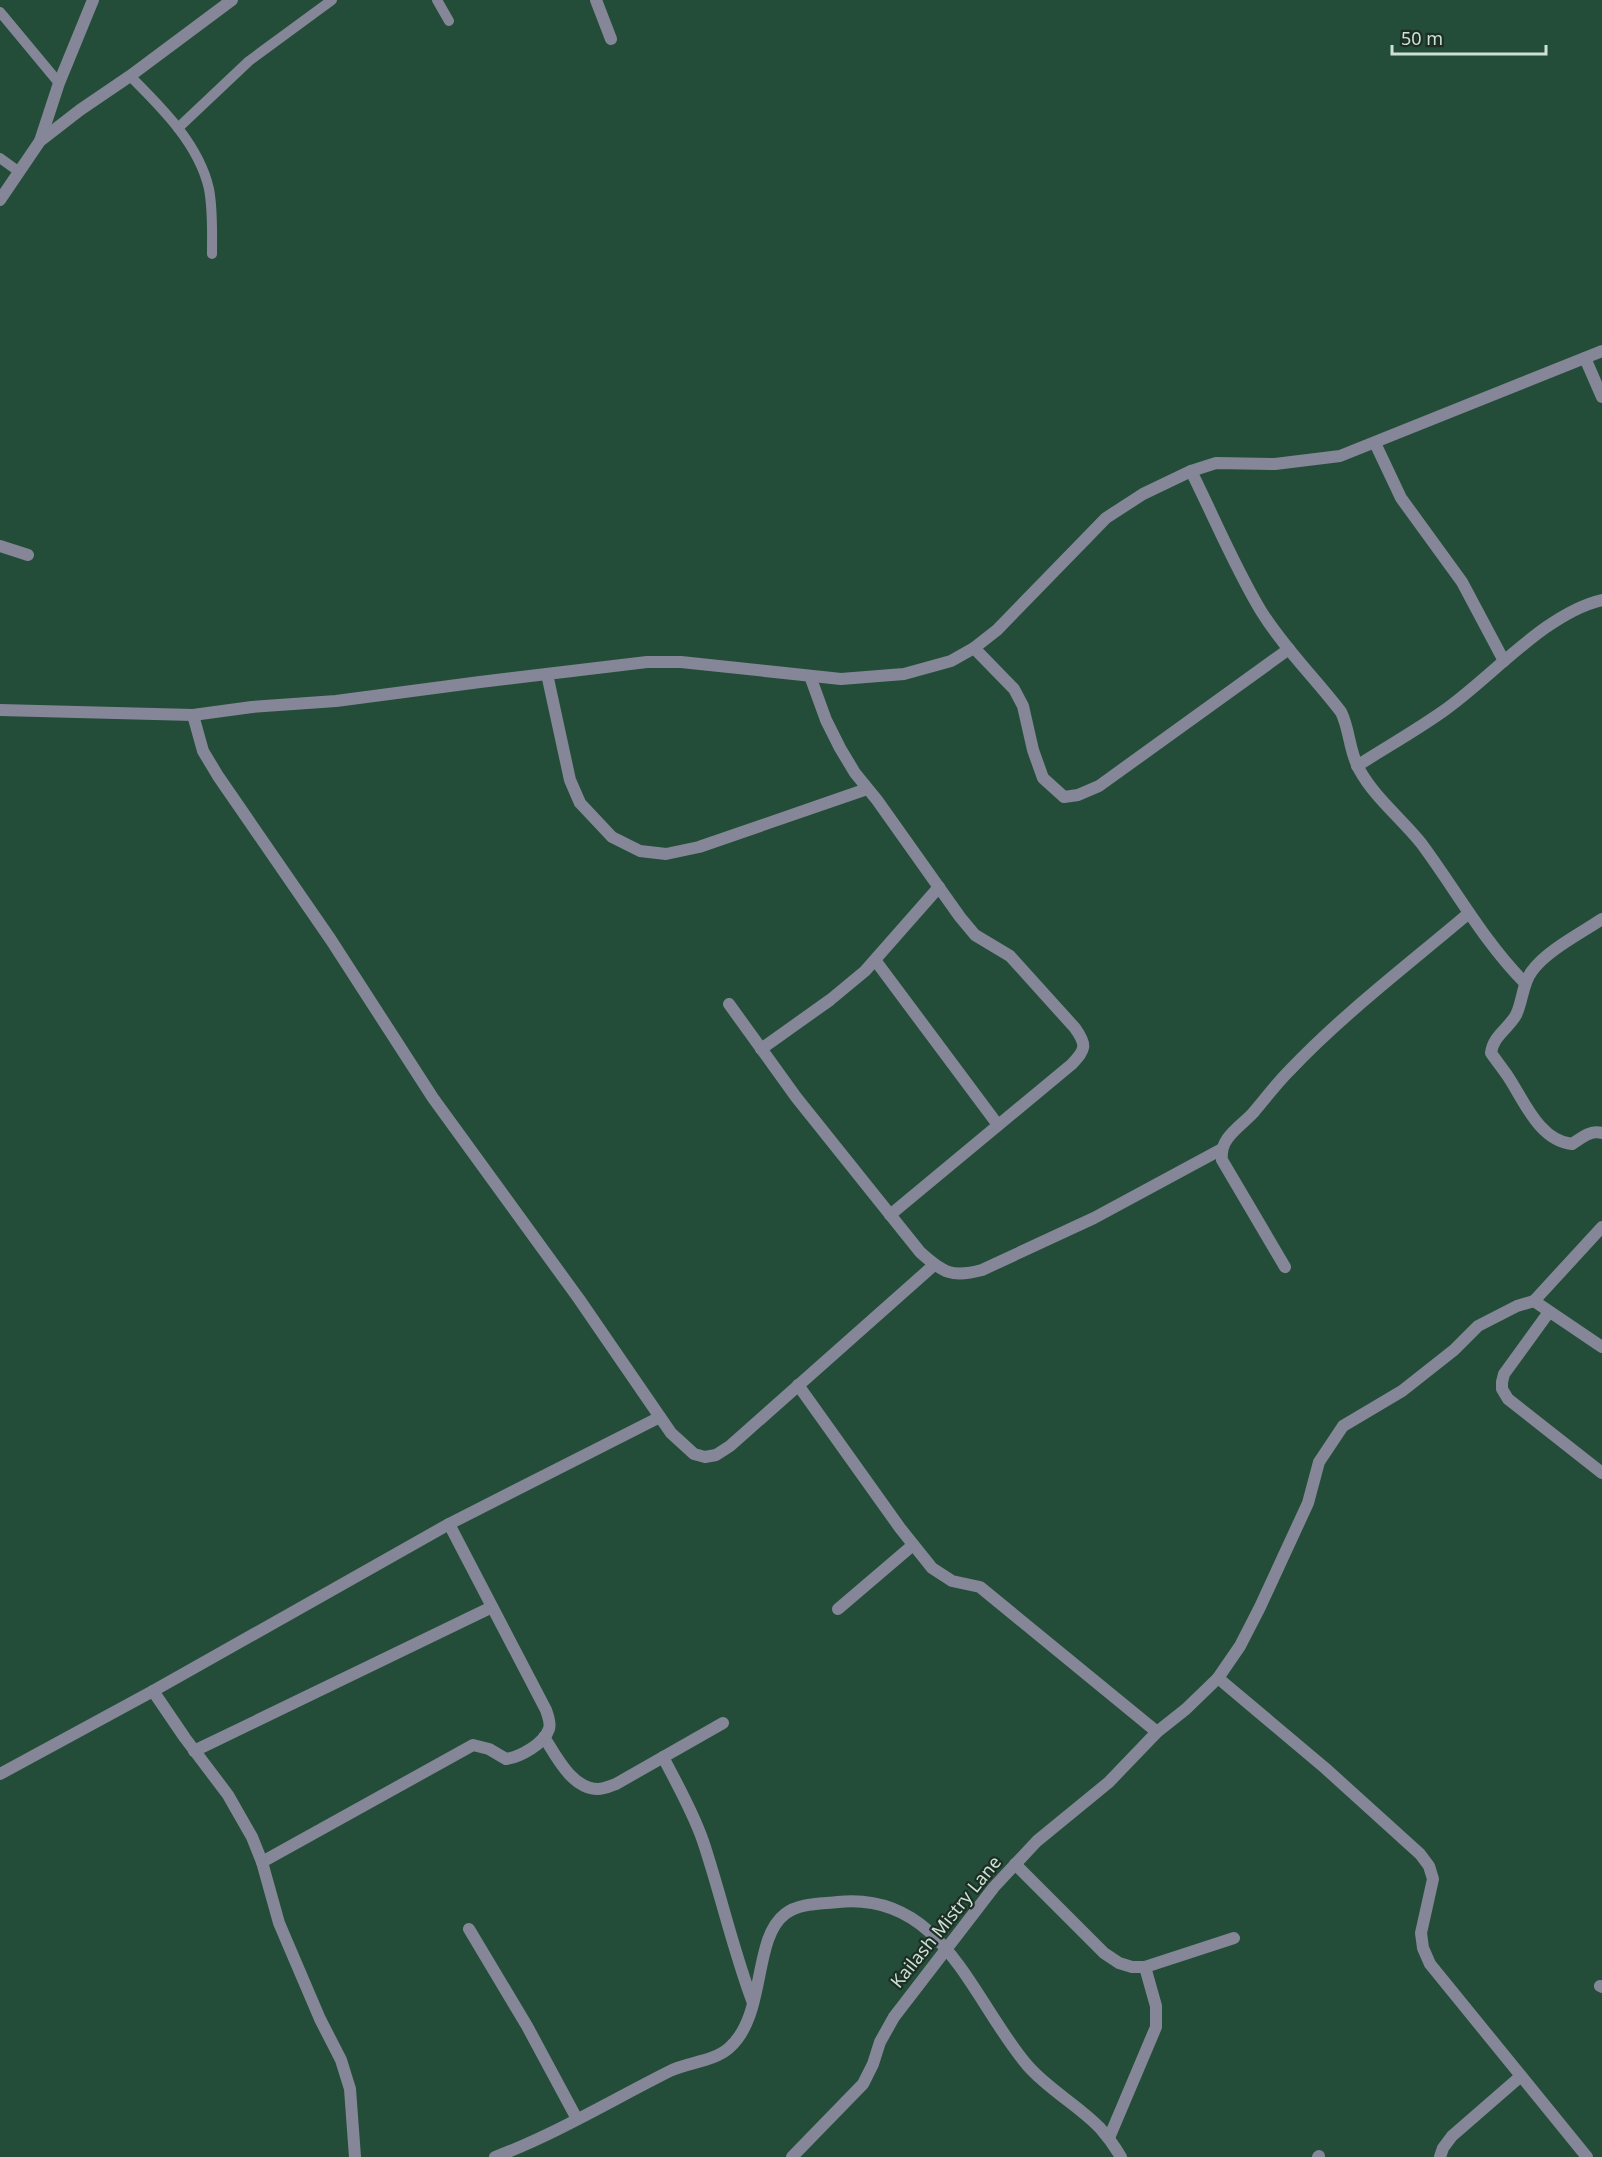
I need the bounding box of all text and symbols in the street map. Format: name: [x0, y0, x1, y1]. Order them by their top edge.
scale bar: [1392, 18, 1546, 56]
text: 50 m: [1401, 26, 1443, 50]
street label: Kailash Mistry Lane: [885, 1850, 1006, 1992]

